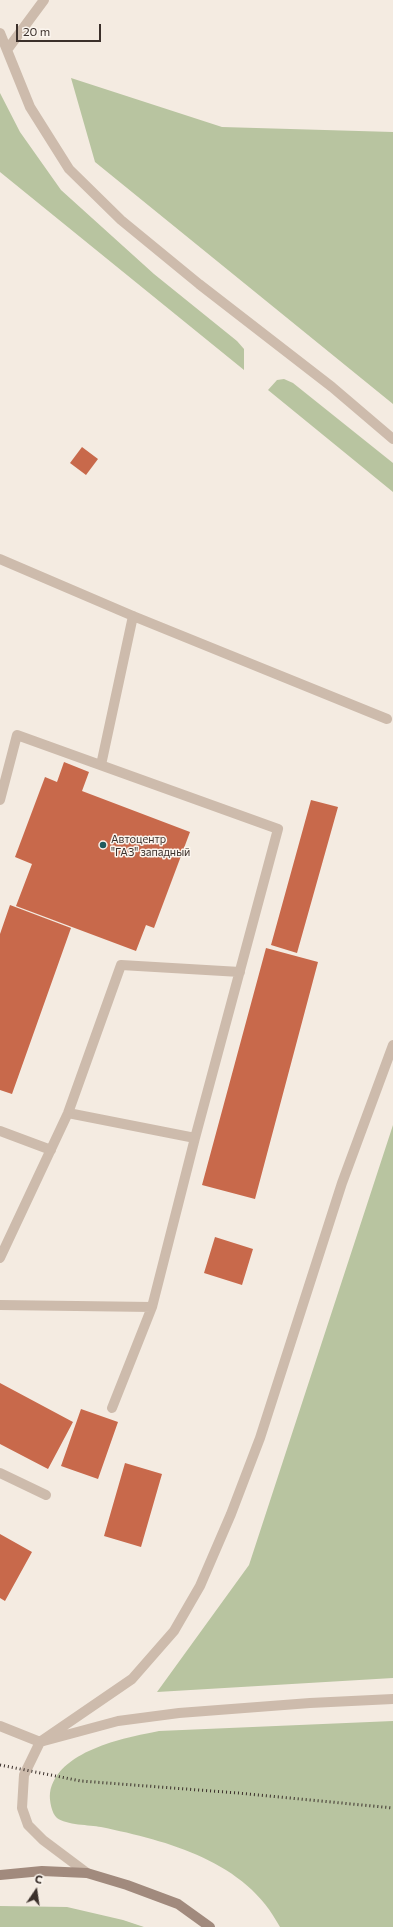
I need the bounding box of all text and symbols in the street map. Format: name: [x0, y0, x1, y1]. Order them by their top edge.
scale bar: [18, 16, 103, 42]
text: 20 m: [23, 24, 50, 38]
place label: Автоцентр "ГАЗ" западный: [111, 832, 190, 858]
marker: Автоцентр "ГАЗ" западный: [98, 840, 108, 850]
north arrow: [16, 1871, 56, 1911]
text: С: [34, 1872, 44, 1886]

